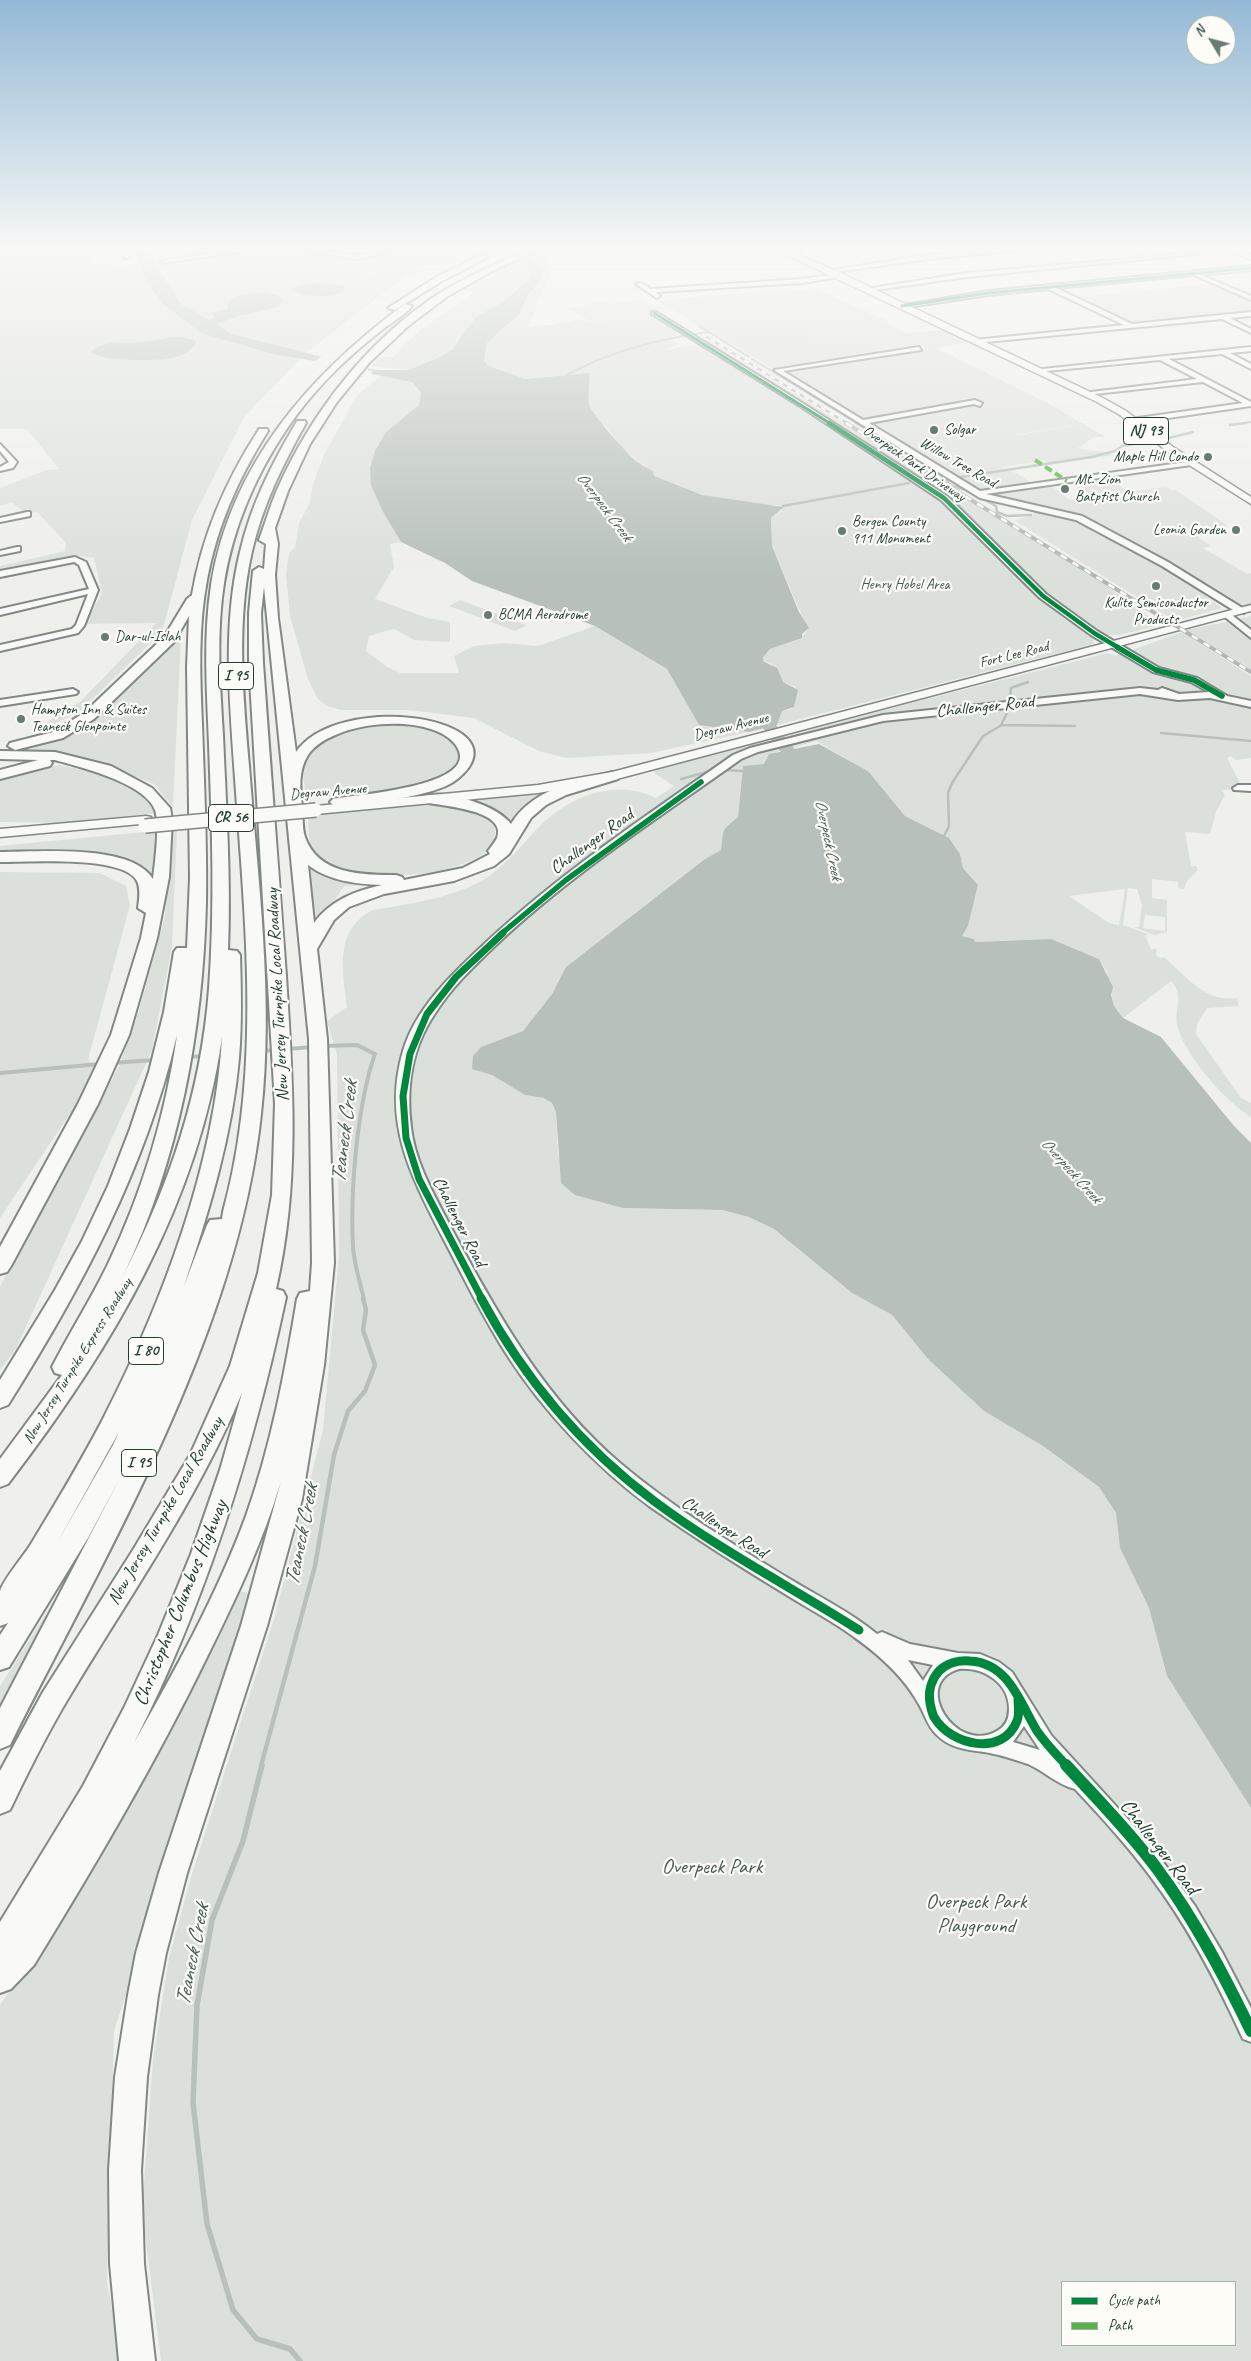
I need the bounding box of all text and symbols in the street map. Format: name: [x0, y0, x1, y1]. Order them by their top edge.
north arrow: [1186, 15, 1236, 65]
text: N: [1190, 23, 1209, 40]
road number: NJ 93: [1124, 418, 1168, 444]
place label: Solgar: [944, 421, 976, 439]
street label: Overpeck Park Driveway: [859, 422, 969, 506]
marker: Solgar: [928, 424, 940, 436]
street label: Willow Tree Road: [917, 434, 999, 492]
place label: Maple Hill Condo: [1114, 448, 1198, 466]
marker: Maple Hill Condo: [1202, 451, 1214, 463]
water label: Overpeck Creek: [572, 469, 636, 545]
place label: Mt. Zion Batptist Church: [1075, 471, 1159, 506]
marker: Mt. Zion Batptist Church: [1059, 483, 1071, 495]
place label: Bergen County 911 Monument: [852, 513, 930, 548]
place label: Leonia Garden: [1153, 521, 1226, 539]
marker: Leonia Garden: [1230, 524, 1242, 536]
marker: Bergen County 911 Monument: [836, 525, 848, 537]
park label: Henry Hobel Area: [860, 576, 950, 594]
marker: Kulite Semiconductor Products: [1150, 580, 1162, 592]
place label: Kulite Semiconductor Products: [1104, 594, 1208, 629]
place label: BCMA Aerodrome: [498, 606, 588, 624]
marker: BCMA Aerodrome: [482, 609, 494, 621]
place label: Dar-ul-Islah: [115, 628, 181, 646]
marker: Dar-ul-Islah: [99, 631, 111, 643]
street label: Fort Lee Road: [978, 638, 1050, 672]
road number: I 95: [218, 662, 254, 689]
street label: Challenger Road: [935, 691, 1035, 723]
place label: Hampton Inn & Suites Teaneck Glenpointe: [31, 701, 146, 736]
street label: Degraw Avenue: [692, 709, 770, 745]
marker: Hampton Inn & Suites Teaneck Glenpointe: [15, 713, 27, 725]
street label: Degraw Avenue: [289, 780, 367, 804]
water label: Overpeck Creek: [810, 798, 846, 882]
road number: CR 56: [208, 804, 254, 831]
street label: Challenger Road: [546, 804, 638, 880]
street label: New Jersey Turnpike Local Roadway: [262, 888, 294, 1102]
water label: Teaneck Creek: [326, 1079, 364, 1185]
water label: Overpeck Creek: [1037, 1135, 1105, 1207]
street label: Challenger Road: [427, 1173, 491, 1271]
street label: New Jersey Turnpike Express Roadway: [20, 1275, 136, 1447]
road number: I 80: [128, 1338, 164, 1364]
street label: New Jersey Turnpike Local Roadway: [103, 1413, 229, 1609]
road number: I 95: [122, 1450, 156, 1476]
water label: Teaneck Creek: [279, 1482, 325, 1588]
street label: Challenger Road: [677, 1492, 771, 1564]
street label: Christopher Columbus Highway: [128, 1496, 234, 1710]
street label: Challenger Road: [1114, 1794, 1204, 1900]
park label: Overpeck Park: [662, 1854, 762, 1880]
park label: Overpeck Park Playground: [926, 1889, 1026, 1939]
water label: Teaneck Creek: [170, 1902, 216, 2008]
legend: [1061, 2281, 1236, 2346]
text: Cycle path: [1108, 2291, 1160, 2310]
text: Path: [1108, 2316, 1133, 2335]

